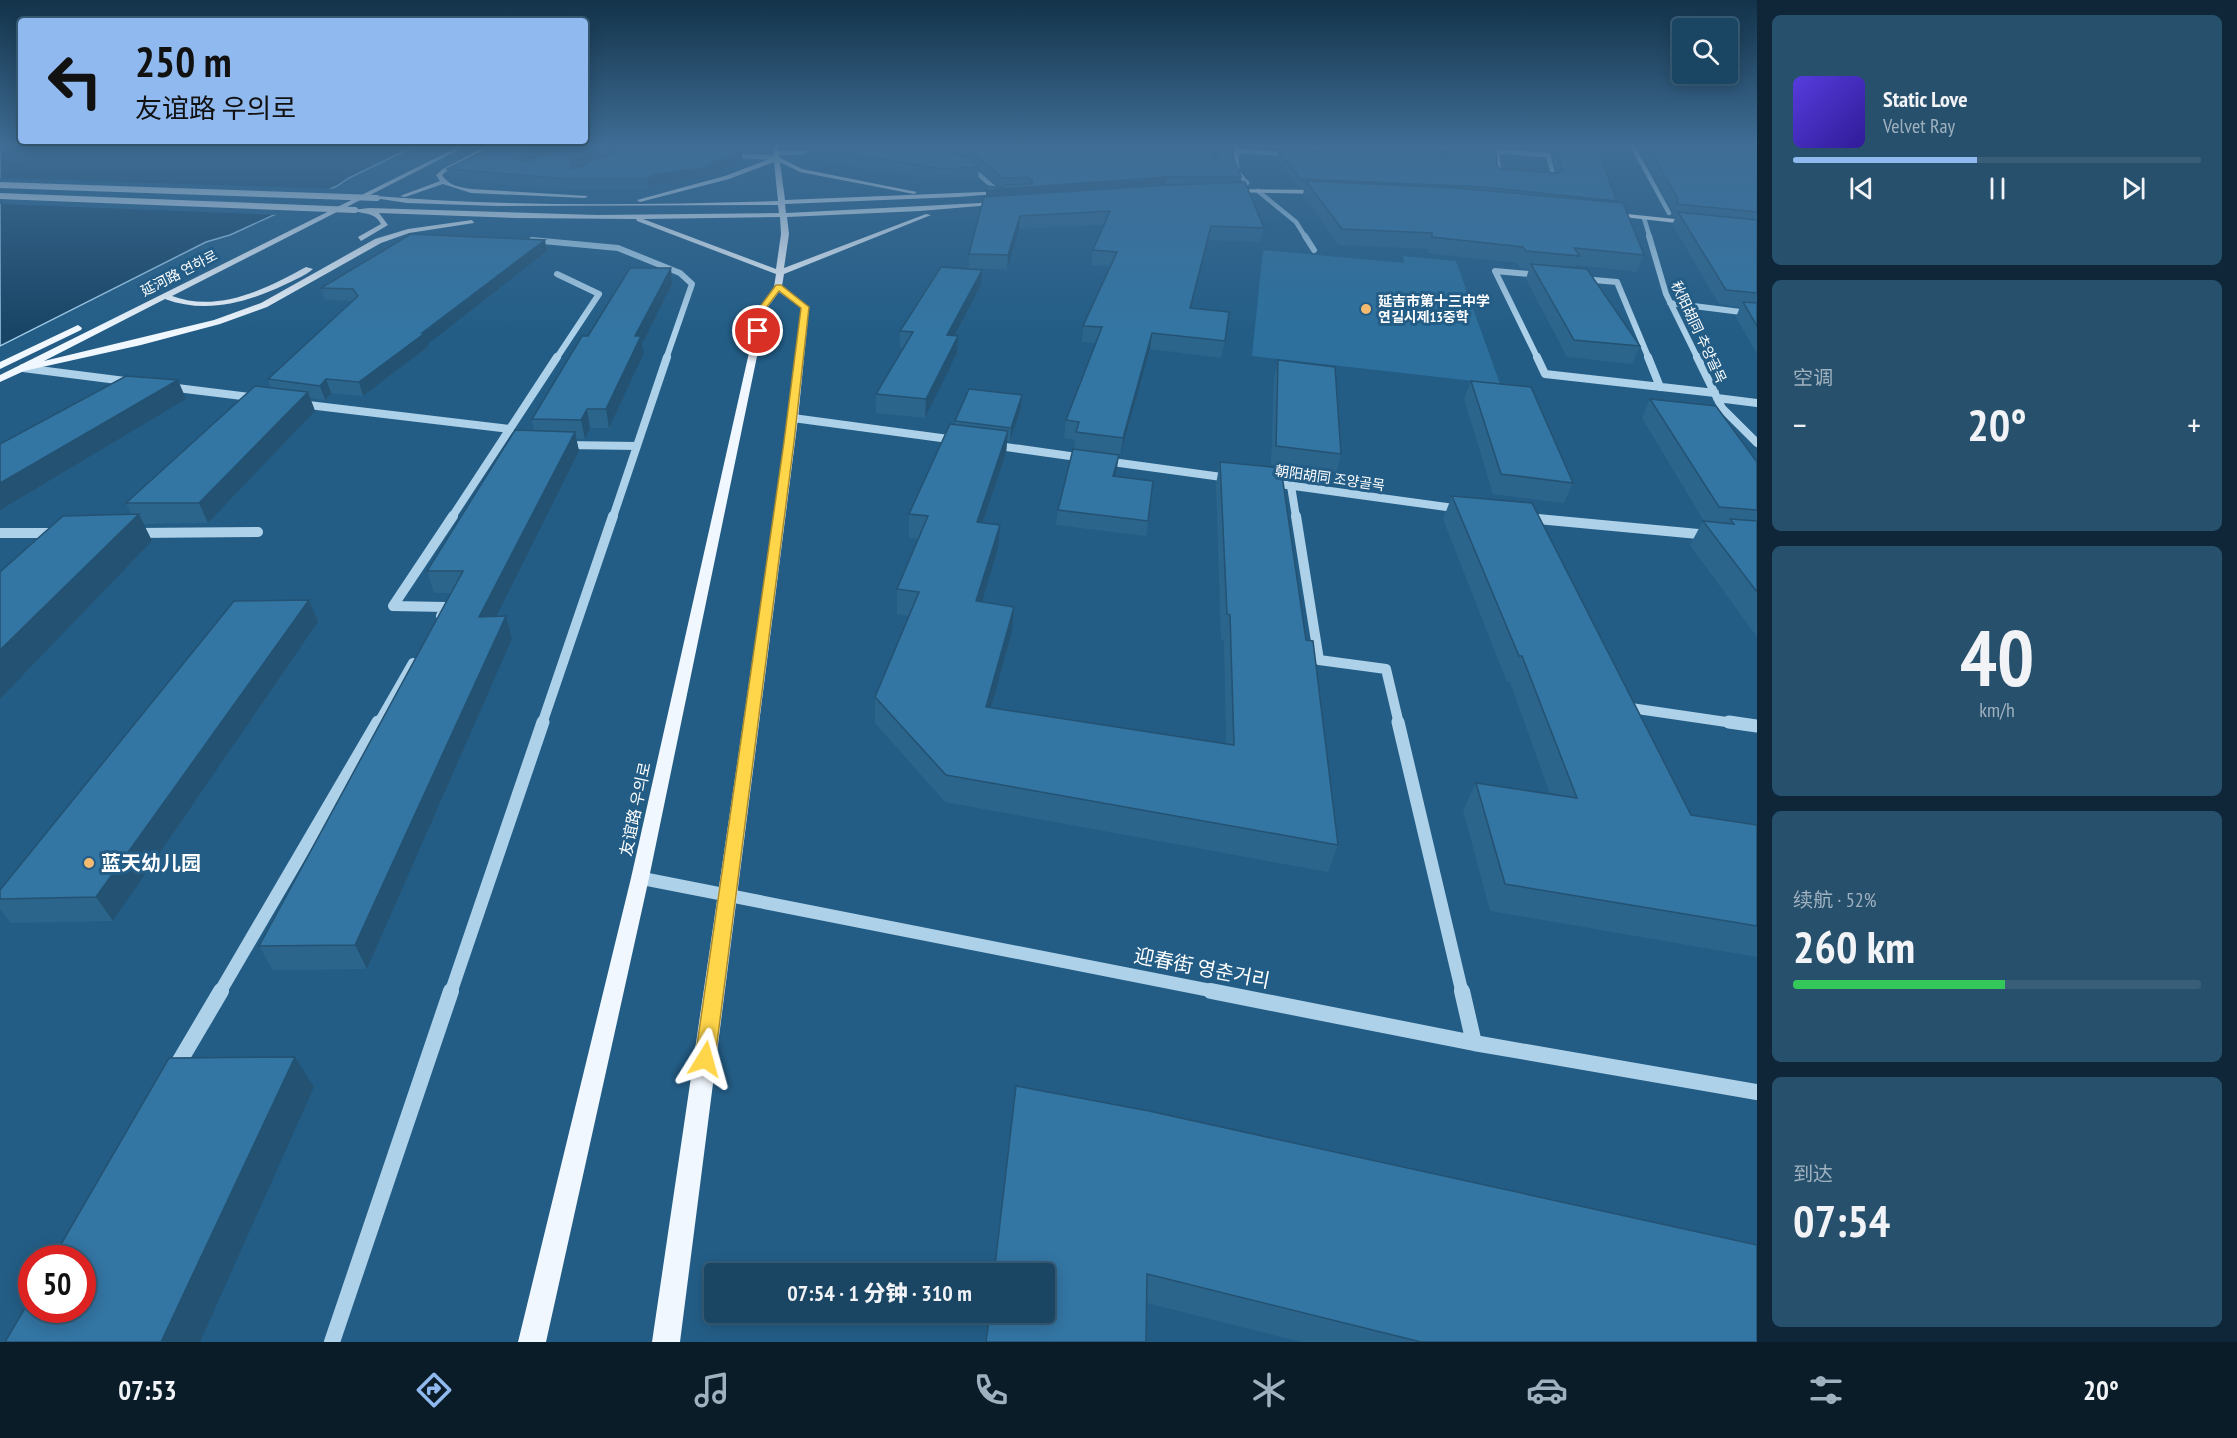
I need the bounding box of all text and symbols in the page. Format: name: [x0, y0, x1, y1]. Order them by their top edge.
map controls: [1672, 18, 1738, 84]
button: search: [1672, 18, 1738, 84]
text: 250 m: [135, 34, 232, 89]
icon: left: [36, 42, 114, 120]
text: Static Love: [1883, 85, 1968, 113]
text: 友谊路 우의로: [135, 91, 296, 125]
text: Velvet Ray: [1883, 113, 1955, 139]
icon: previous: [1845, 172, 1878, 205]
icon: pause: [1981, 172, 2014, 205]
icon: next: [2117, 172, 2150, 205]
street label: 延河路 연하로: [138, 246, 220, 300]
street label: 秋阳胡同 추양골목: [1667, 278, 1731, 386]
place label: 延吉市第十三中学 연길시제13중학: [1378, 292, 1490, 326]
marker: 延吉市第十三中学 연길시제13중학: [1359, 302, 1373, 316]
pin: [732, 305, 783, 356]
icon: arrive: [741, 314, 774, 347]
text: 空调: [1793, 365, 1833, 391]
text: 20°: [1967, 395, 2027, 453]
text: −: [1793, 403, 1807, 446]
text: +: [2187, 403, 2201, 446]
street label: 朝阳胡同 조양골목: [1274, 461, 1386, 495]
text: 40: [1960, 607, 2034, 708]
text: km/h: [1979, 697, 2015, 723]
street label: 友谊路 우의로: [615, 760, 655, 858]
place label: 蓝天幼儿园: [101, 850, 201, 876]
marker: 蓝天幼儿园: [82, 856, 96, 870]
text: 续航 · 52%: [1793, 887, 1876, 913]
text: 260 km: [1793, 917, 1915, 975]
street label: 迎春街 영춘거리: [1132, 942, 1272, 994]
position arrow: [673, 1027, 737, 1091]
text: 到达: [1793, 1161, 1833, 1187]
text: 07:54: [1793, 1191, 1890, 1249]
speed limit sign: 50: [18, 1245, 96, 1323]
text: 07:54 · 1 分钟 · 310 m: [787, 1279, 972, 1307]
icon: directions: [413, 1369, 455, 1411]
icon: music: [691, 1369, 733, 1411]
icon: phone: [970, 1369, 1012, 1411]
icon: climate: [1248, 1369, 1290, 1411]
icon: car: [1526, 1369, 1568, 1411]
icon: filters: [1805, 1369, 1847, 1411]
text: 07:53: [118, 1373, 177, 1407]
text: 20°: [2083, 1373, 2119, 1407]

